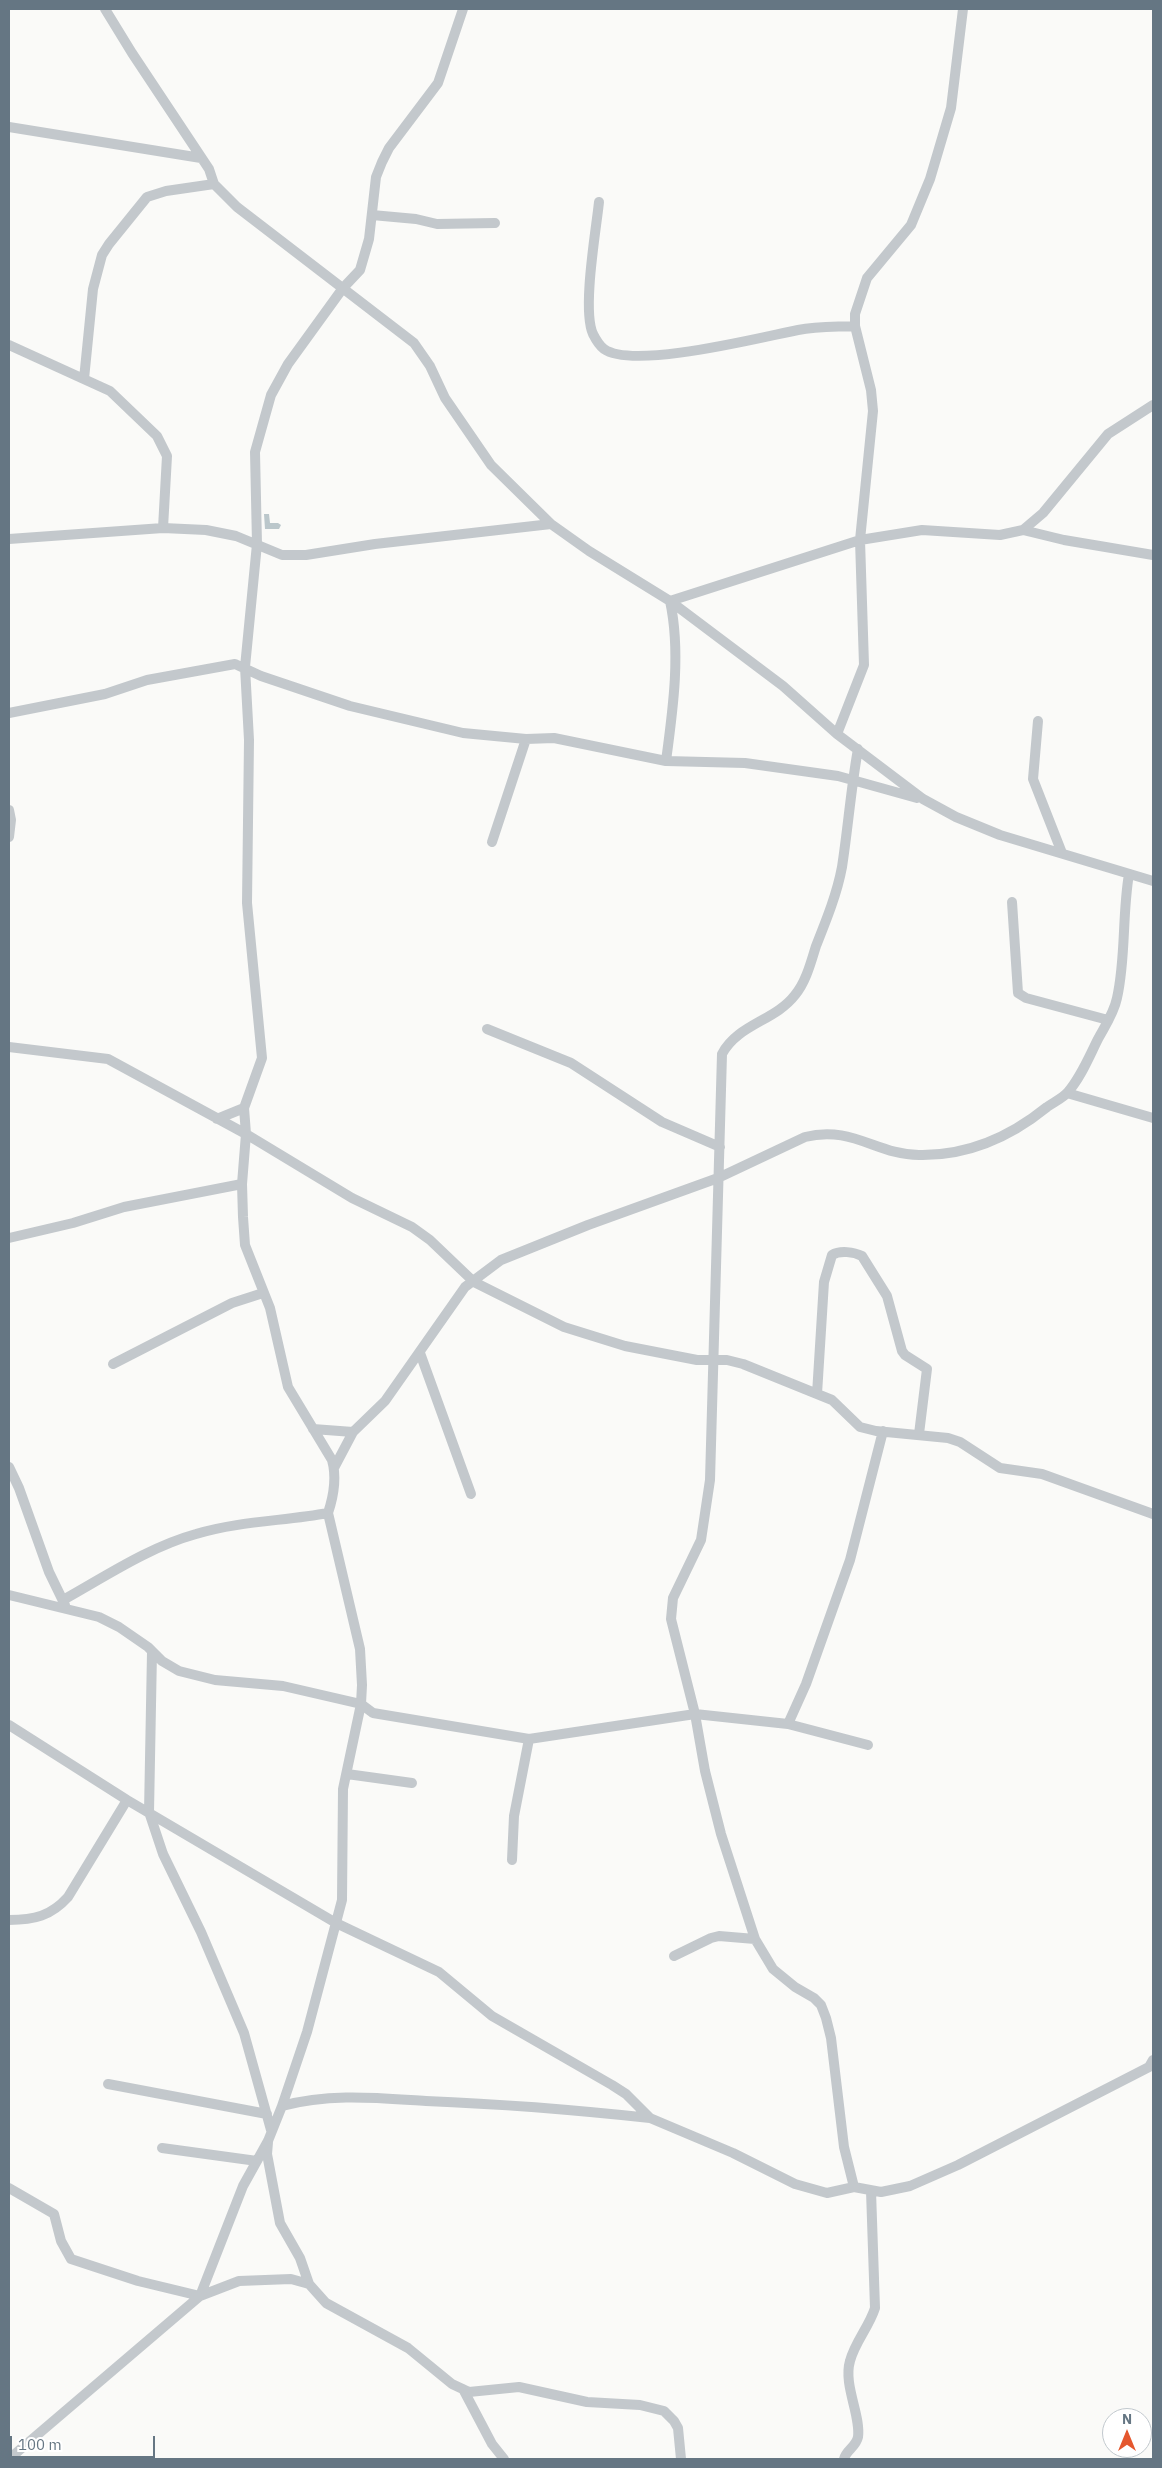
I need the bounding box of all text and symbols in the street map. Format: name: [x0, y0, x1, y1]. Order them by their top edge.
north arrow: [1102, 2408, 1152, 2458]
text: N: [1122, 2410, 1132, 2428]
scale bar: [12, 2426, 158, 2458]
text: 100 m: [18, 2435, 62, 2454]

